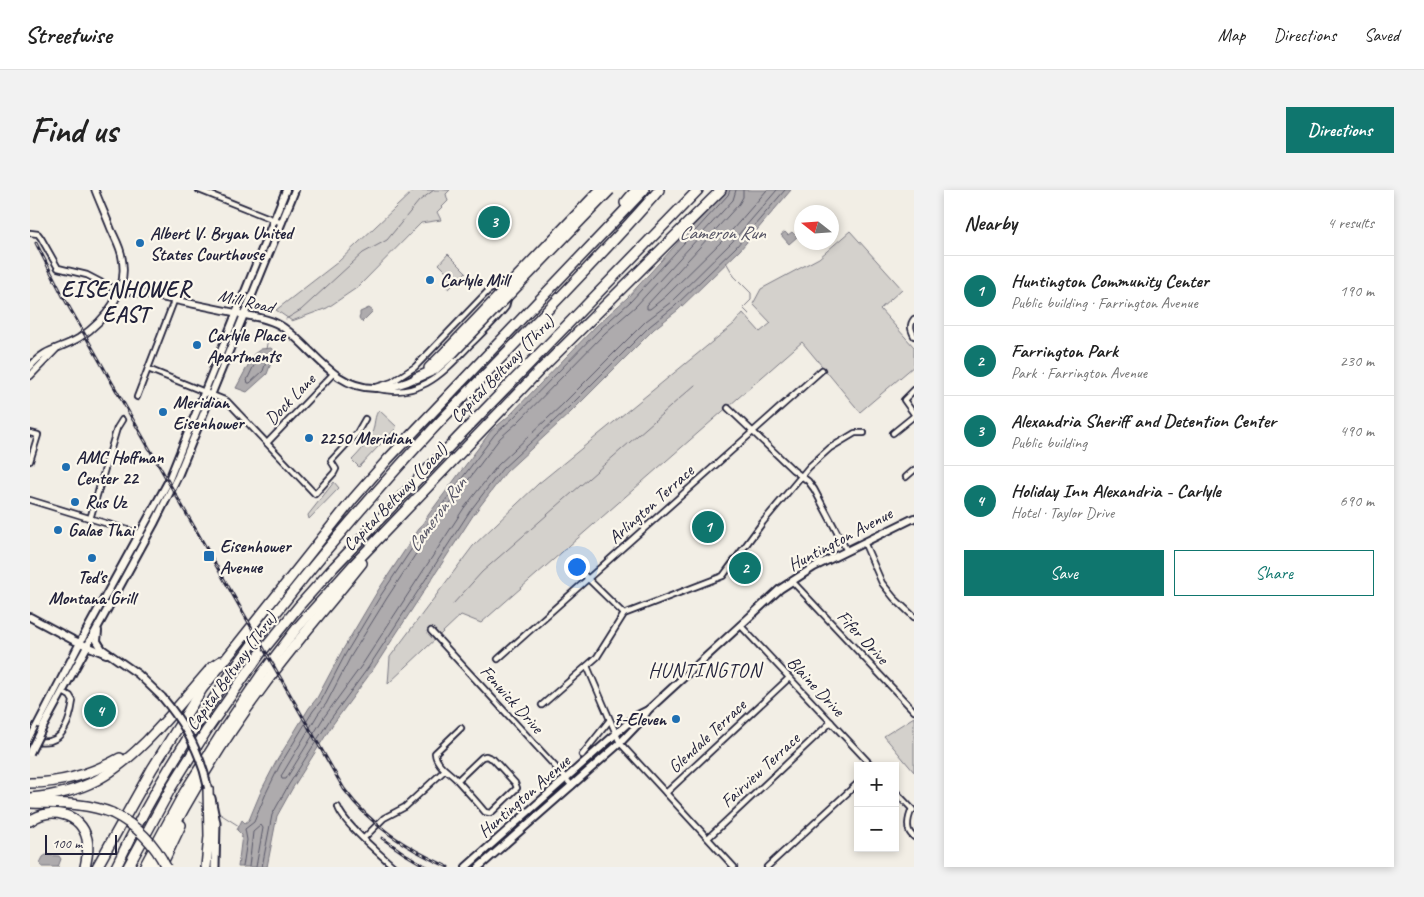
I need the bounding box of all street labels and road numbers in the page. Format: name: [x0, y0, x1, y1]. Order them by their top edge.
street label: Mill Road: [216, 284, 279, 319]
street label: Capital Beltway (Thru): [445, 310, 559, 427]
street label: Dock Lane: [260, 368, 321, 429]
street label: Capital Beltway (Local): [338, 438, 453, 555]
street label: Arlington Terrace: [604, 459, 699, 548]
street label: Huntington Avenue: [784, 502, 897, 576]
street label: Fifer Drive: [832, 605, 894, 669]
street label: Capital Beltway (Thru): [181, 607, 282, 734]
street label: Blaine Drive: [783, 651, 850, 722]
street label: Fenwick Drive: [476, 660, 549, 739]
street label: Glendale Terrace: [664, 694, 751, 778]
street label: Fairview Terrace: [716, 727, 805, 812]
street label: Huntington Avenue: [473, 749, 575, 842]

